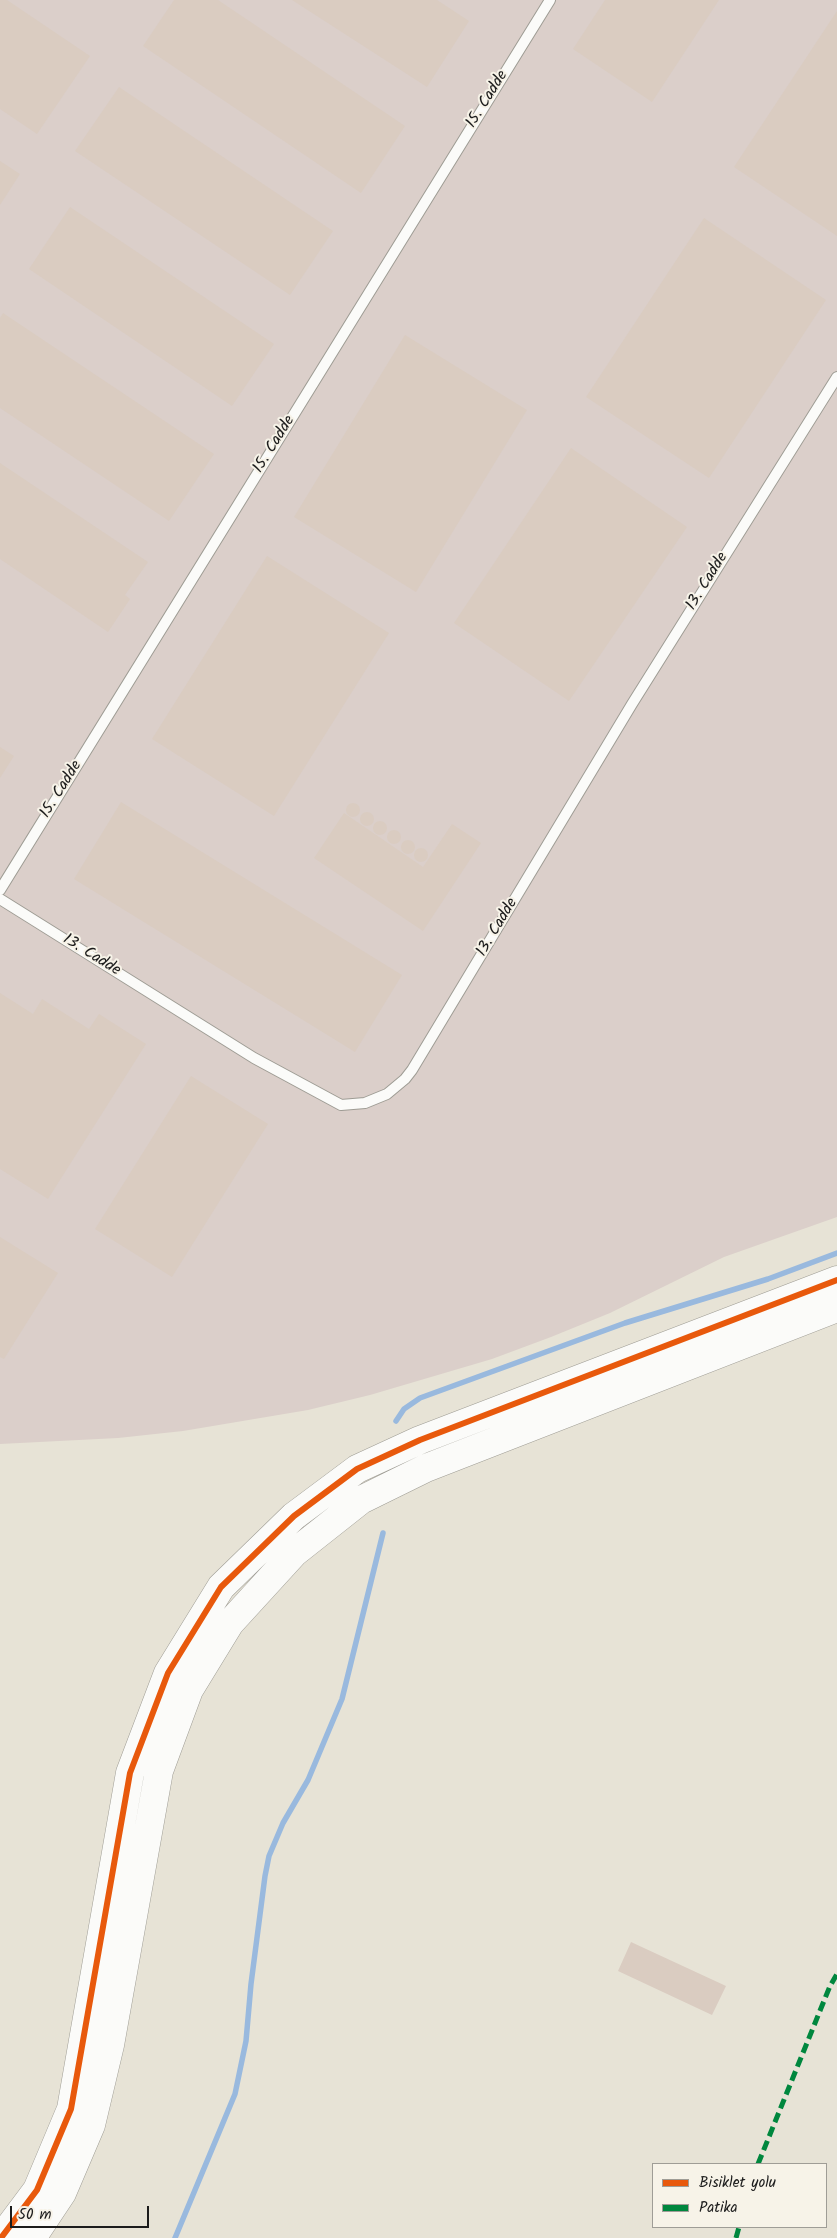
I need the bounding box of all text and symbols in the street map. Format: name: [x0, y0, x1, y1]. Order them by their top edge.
street label: 15. Cadde: [463, 68, 513, 132]
street label: 15. Cadde: [250, 413, 300, 477]
street label: 13. Cadde: [683, 550, 733, 614]
street label: 15. Cadde: [37, 758, 87, 822]
street label: 13. Cadde: [473, 895, 523, 961]
street label: 13. Cadde: [59, 931, 123, 981]
legend: [652, 2163, 827, 2228]
text: Bisiklet yolu: [699, 2171, 776, 2195]
scale bar: [12, 2196, 151, 2228]
text: Patika: [699, 2196, 738, 2220]
text: 50 m: [18, 2203, 52, 2227]

